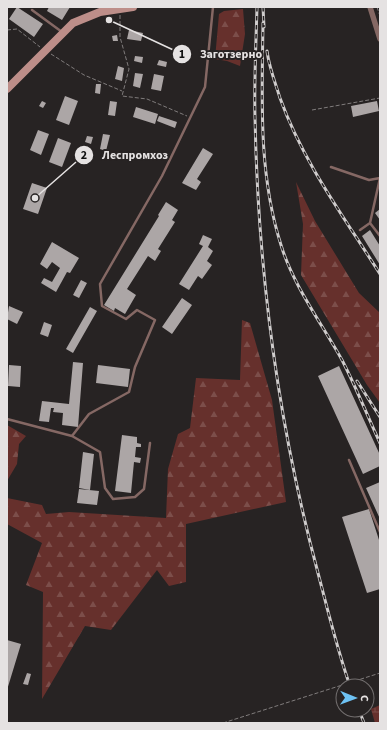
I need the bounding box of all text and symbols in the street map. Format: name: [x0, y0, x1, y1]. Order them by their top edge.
callout: Заготзерно: [172, 42, 271, 66]
text: 1: [179, 46, 185, 63]
text: Заготзерно: [200, 46, 262, 63]
callout: Леспромхоз: [74, 143, 176, 167]
text: 2: [81, 147, 87, 164]
text: Леспромхоз: [101, 147, 168, 164]
north arrow: [335, 678, 375, 718]
text: С: [357, 695, 372, 702]

